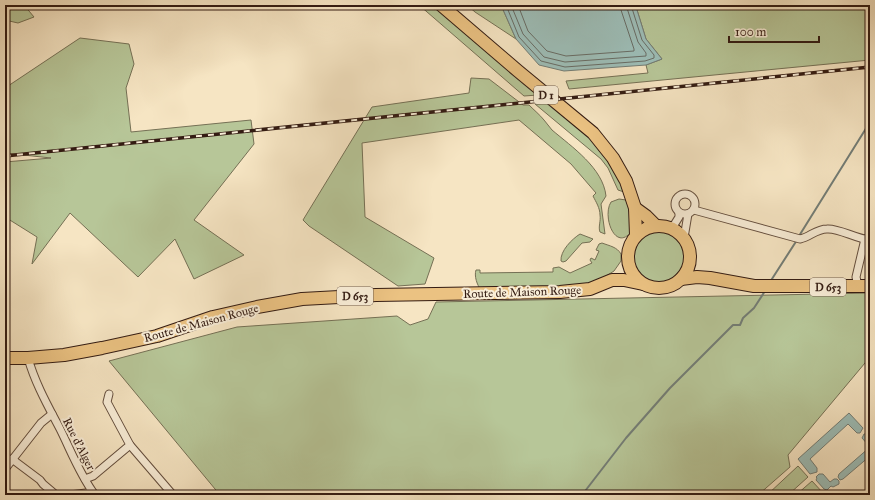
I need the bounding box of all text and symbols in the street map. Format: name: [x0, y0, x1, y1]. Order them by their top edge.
scale bar: [729, 18, 819, 44]
text: 100 m: [735, 25, 766, 39]
road number: D 1: [534, 86, 558, 104]
road number: D 653: [810, 278, 846, 296]
street label: Route de Maison Rouge: [463, 283, 581, 302]
road number: D 653: [337, 287, 373, 305]
street label: Route de Maison Rouge: [142, 301, 260, 346]
street label: Rue d'Alger: [59, 415, 98, 474]

